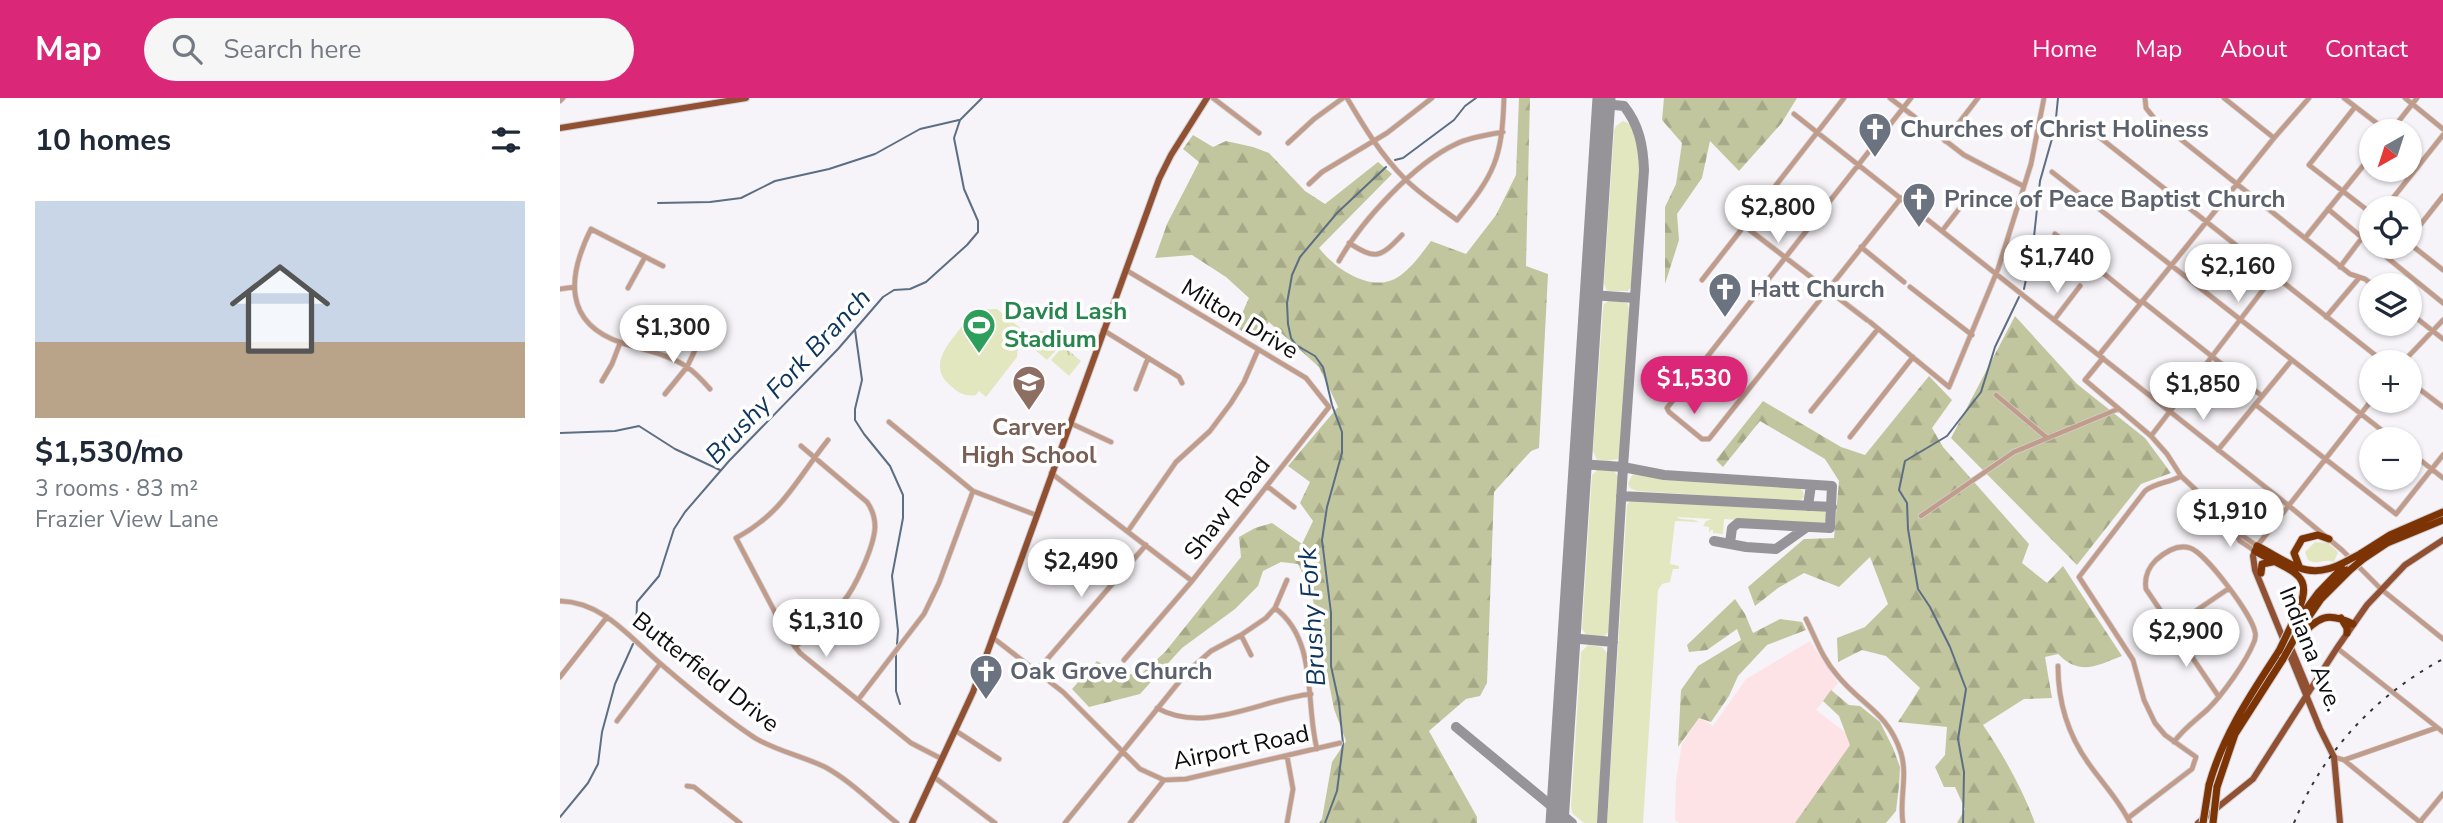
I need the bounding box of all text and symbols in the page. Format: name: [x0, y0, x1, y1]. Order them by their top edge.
search box: [144, 18, 634, 81]
text: Map: [35, 27, 102, 72]
icon: search: [168, 30, 206, 68]
text: Search here: [224, 32, 361, 67]
text: Home: [2032, 33, 2097, 65]
text: Map: [2135, 33, 2182, 65]
text: About: [2220, 33, 2287, 65]
text: Contact: [2325, 33, 2408, 65]
church icon: Churches of Christ Holiness: [1856, 110, 1894, 159]
place label: Churches of Christ Holiness: [1900, 113, 2209, 145]
north arrow: [2359, 119, 2422, 182]
map controls: [2359, 119, 2422, 490]
text: 10 homes: [35, 120, 171, 161]
icon: filters: [487, 121, 525, 159]
church icon: Prince of Peace Baptist Church: [1900, 180, 1938, 229]
place label: Prince of Peace Baptist Church: [1944, 183, 2286, 215]
pin: $2,800: [1721, 186, 1835, 245]
text: $2,800: [1741, 192, 1815, 223]
button: locate: [2359, 196, 2422, 259]
pin: $1,740: [2000, 236, 2114, 295]
text: $1,740: [2020, 242, 2094, 273]
pin: $2,160: [2181, 244, 2295, 304]
icon: home: [217, 246, 343, 372]
text: $2,160: [2201, 251, 2275, 282]
church icon: Hatt Church: [1706, 270, 1744, 319]
street label: Milton Drive: [1175, 271, 1305, 367]
place label: Hatt Church: [1750, 273, 1885, 305]
button: layers: [2359, 273, 2422, 336]
water label: Brushy Fork Branch: [697, 281, 879, 471]
place label: David Lash Stadium: [1004, 295, 1127, 355]
pin: $1,300: [616, 306, 730, 365]
sports icon: David Lash Stadium: [960, 306, 998, 355]
text: $1,300: [636, 312, 710, 343]
button: +: [2359, 350, 2422, 413]
pin: $1,530: [1637, 356, 1751, 416]
pin: $1,850: [2146, 362, 2260, 422]
school or university icon: Carver High School: [1010, 363, 1048, 412]
text: $1,530: [1657, 363, 1731, 394]
text: $1,850: [2166, 369, 2240, 400]
place label: Carver High School: [961, 411, 1097, 471]
button: −: [2359, 427, 2422, 490]
text: $1,530/mo: [35, 432, 184, 473]
street label: Shaw Road: [1176, 450, 1278, 566]
text: 3 rooms · 83 m²: [35, 473, 198, 504]
pin: $1,910: [2173, 490, 2287, 549]
text: $1,910: [2193, 496, 2267, 527]
text: Frazier View Lane: [35, 504, 219, 535]
pin: $2,490: [1024, 540, 1138, 599]
water label: Brushy Fork: [1290, 545, 1334, 688]
text: $2,490: [1044, 546, 1118, 577]
street label: Indiana Ave.: [2271, 582, 2351, 716]
pin: $1,310: [769, 600, 883, 659]
street label: Butterfield Drive: [626, 605, 786, 739]
text: $1,310: [789, 606, 863, 637]
pin: $2,900: [2129, 610, 2243, 669]
text: $2,900: [2149, 616, 2223, 647]
church icon: Oak Grove Church: [967, 652, 1005, 701]
place label: Oak Grove Church: [1010, 655, 1213, 687]
street label: Airport Road: [1170, 717, 1312, 777]

